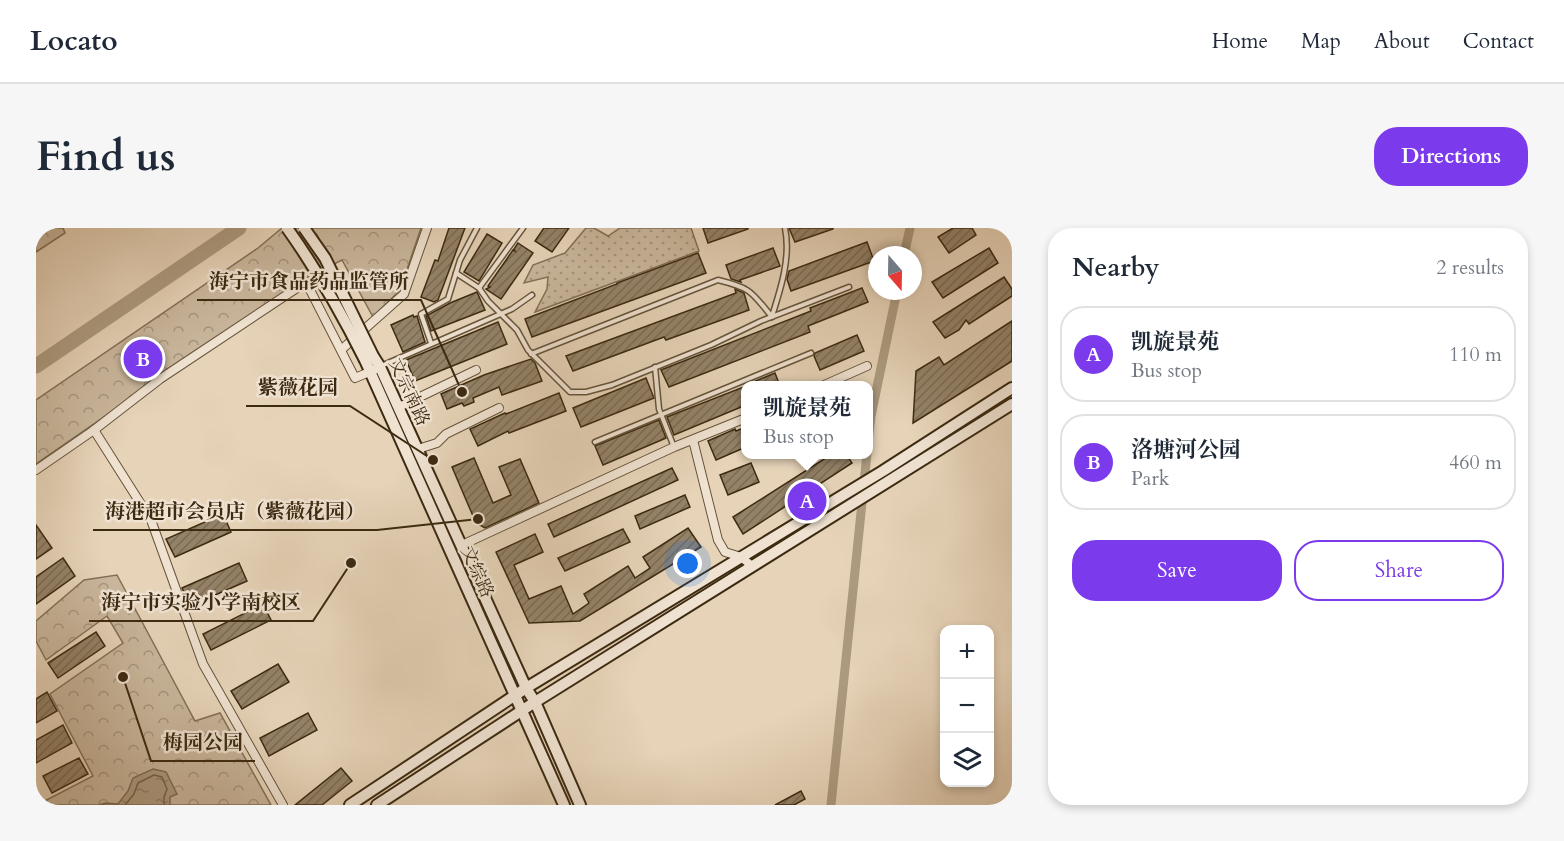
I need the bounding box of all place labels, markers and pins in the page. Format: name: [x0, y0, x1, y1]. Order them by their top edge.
callout: 海宁市食品药品监管所: [197, 262, 421, 300]
pin: B: [124, 336, 162, 382]
callout: 紫薇花园: [246, 368, 350, 406]
pin: A: [788, 478, 826, 524]
callout: 海港超市会员店（紫薇花园）: [93, 492, 377, 530]
callout: 海宁市实验小学南校区: [89, 583, 313, 621]
callout: 梅园公园: [151, 723, 255, 761]

